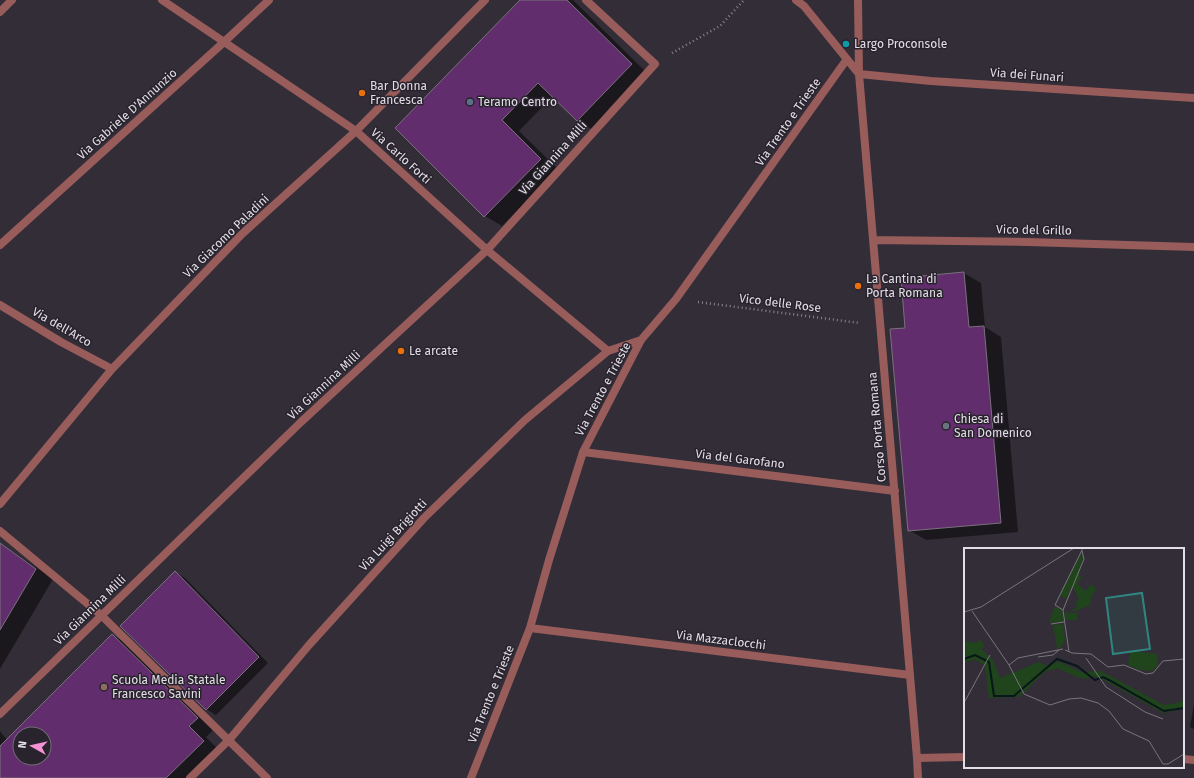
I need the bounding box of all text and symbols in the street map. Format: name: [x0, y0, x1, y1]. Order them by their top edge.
place label: Largo Proconsole: [854, 37, 947, 51]
marker: Largo Proconsole: [841, 39, 851, 49]
street label: Via dei Funari: [990, 65, 1064, 85]
street label: Via Gabriele D'Annunzio: [74, 66, 180, 162]
street label: Via Trento e Trieste: [752, 75, 824, 169]
place label: Bar Donna Francesca: [370, 79, 427, 107]
marker: Bar Donna Francesca: [357, 88, 367, 98]
place label: Teramo Centro: [478, 95, 557, 109]
marker: Teramo Centro: [465, 97, 475, 107]
street label: Via Giannina Milli: [516, 118, 590, 198]
street label: Via Carlo Forti: [368, 125, 434, 187]
street label: Via Giacomo Paladini: [180, 191, 272, 281]
street label: Vico del Grillo: [996, 222, 1072, 238]
place label: La Cantina di Porta Romana: [866, 272, 943, 300]
marker: La Cantina di Porta Romana: [853, 281, 863, 291]
street label: Vico delle Rose: [738, 291, 822, 315]
street label: Via dell'Arco: [30, 304, 94, 350]
street label: Via Trento e Trieste: [572, 340, 634, 438]
place label: Le arcate: [409, 344, 458, 358]
marker: Le arcate: [396, 346, 406, 356]
street label: Via Giannina Milli: [285, 348, 363, 422]
street label: Corso Porta Romana: [865, 371, 889, 483]
place label: Chiesa di San Domenico: [954, 412, 1032, 440]
marker: Chiesa di San Domenico: [941, 421, 951, 431]
street label: Via del Garofano: [695, 447, 785, 471]
street label: Via Luigi Brigiotti: [356, 496, 430, 574]
inset map: [964, 548, 1184, 768]
street label: Via Giannina Milli: [51, 572, 129, 648]
street label: Via Mazzaclocchi: [675, 628, 767, 652]
street label: Via Trento e Trieste: [465, 643, 517, 745]
place label: Scuola Media Statale Francesco Savini: [112, 673, 225, 701]
marker: Scuola Media Statale Francesco Savini: [99, 682, 109, 692]
north arrow: [12, 726, 52, 766]
text: N: [16, 740, 30, 749]

